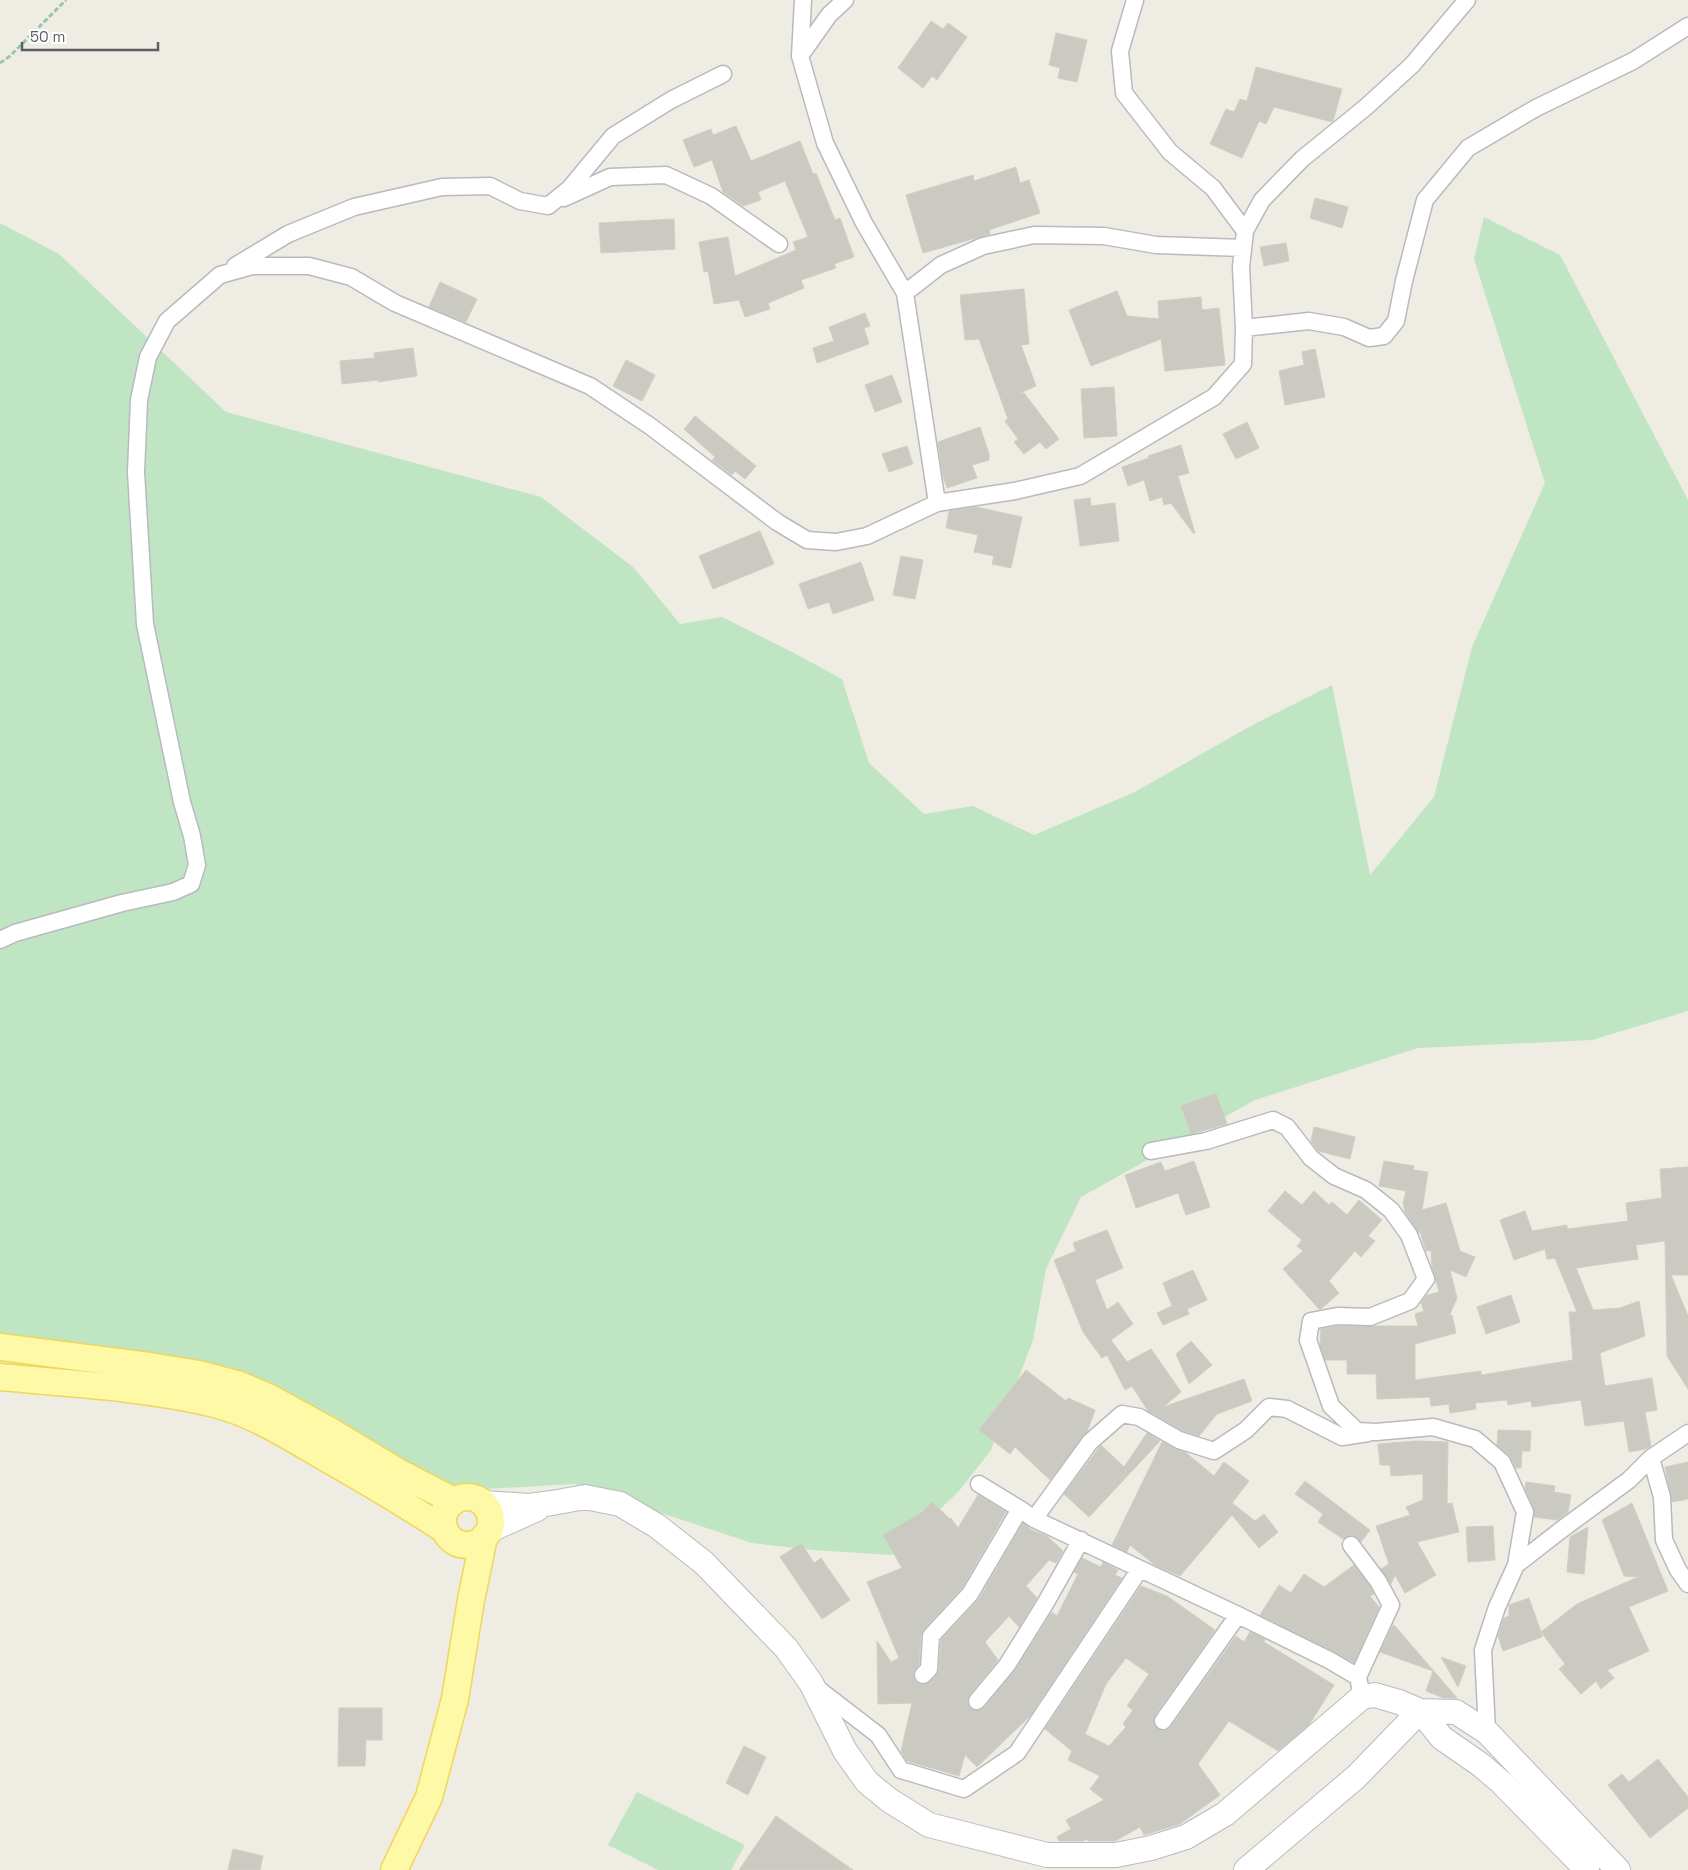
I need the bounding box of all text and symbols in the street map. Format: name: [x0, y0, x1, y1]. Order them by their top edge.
scale bar: [22, 20, 159, 52]
text: 50 m: [30, 27, 65, 46]

